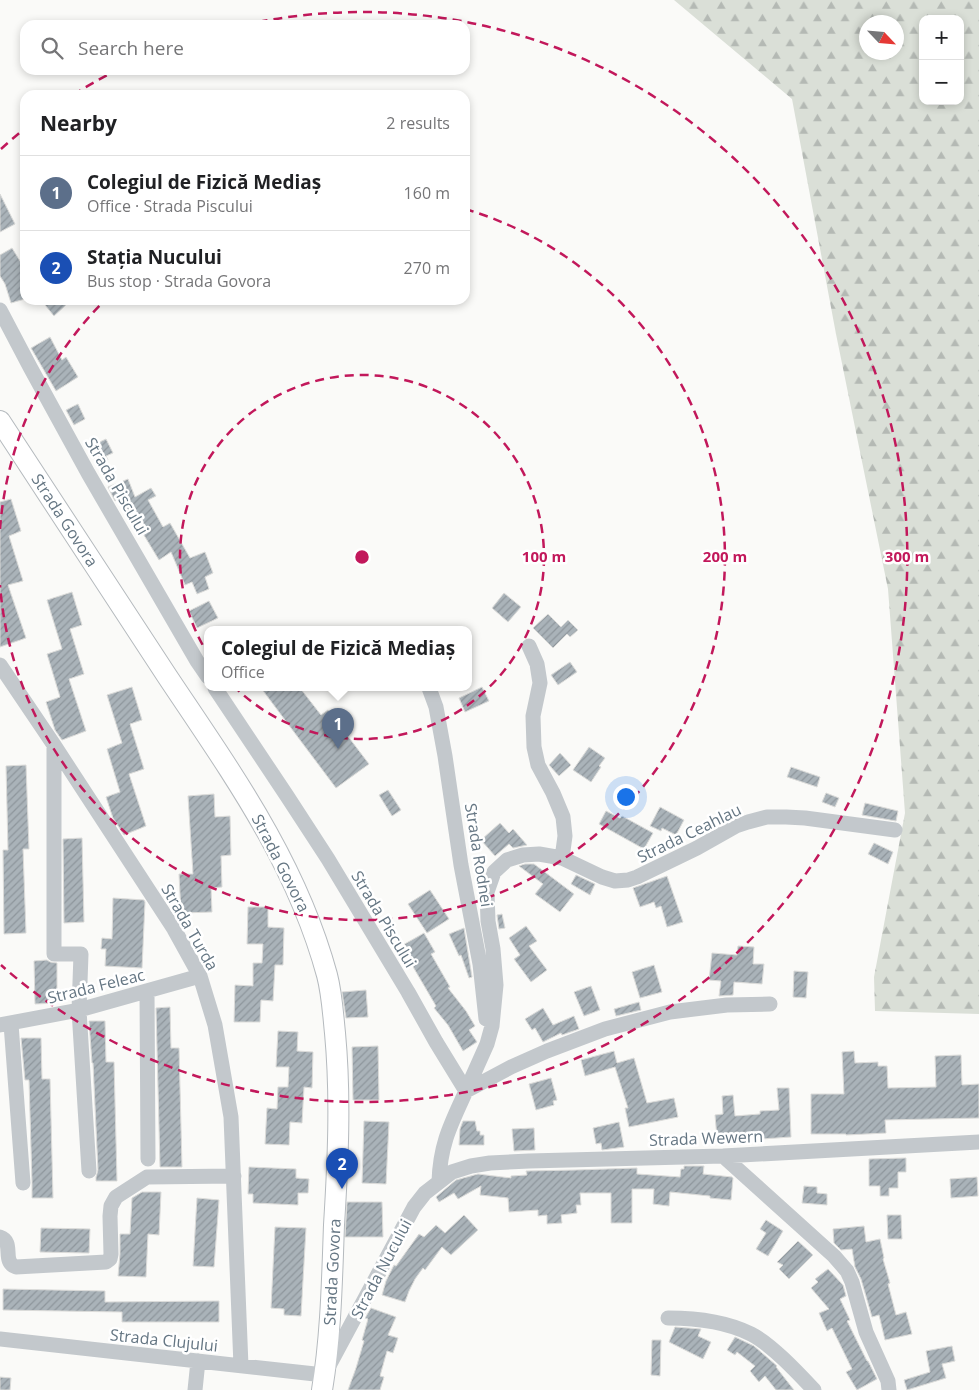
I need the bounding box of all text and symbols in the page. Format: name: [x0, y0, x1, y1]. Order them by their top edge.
north arrow: [859, 15, 904, 60]
map controls: [919, 15, 964, 105]
button: +: [919, 15, 964, 60]
search box: [20, 20, 470, 75]
icon: search: [38, 34, 66, 62]
text: Search here: [78, 35, 184, 61]
button: −: [919, 60, 964, 105]
text: Nearby: [40, 109, 117, 137]
text: 2 results: [386, 112, 450, 134]
text: Colegiul de Fizică Mediaș: [87, 169, 321, 195]
text: 1: [51, 182, 61, 204]
text: 160 m: [404, 182, 450, 204]
text: Office · Strada Piscului: [87, 195, 253, 217]
text: Stația Nucului: [87, 244, 222, 270]
text: 2: [51, 257, 61, 279]
text: 270 m: [404, 257, 450, 279]
text: Bus stop · Strada Govora: [87, 270, 271, 292]
street label: Strada Piscului: [80, 433, 154, 539]
street label: Strada Govora: [27, 469, 103, 571]
text: 100 m: [522, 546, 566, 566]
text: 200 m: [703, 546, 747, 566]
text: 300 m: [885, 546, 929, 566]
centre of rings: [353, 548, 371, 566]
popup: [204, 626, 472, 691]
text: Colegiul de Fizică Mediaș: [221, 635, 455, 661]
text: Office: [221, 661, 265, 683]
pin: 1: [322, 708, 354, 749]
your location: [613, 784, 639, 810]
street label: Strada Ceahlau: [633, 798, 745, 868]
street label: Strada Rodnei: [460, 801, 498, 909]
street label: Strada Govora: [247, 810, 315, 916]
street label: Strada Piscului: [346, 866, 422, 972]
street label: Strada Turda: [156, 880, 224, 974]
street label: Strada Feleac: [45, 963, 147, 1009]
street label: Strada Wewern: [649, 1125, 763, 1151]
pin: 2: [326, 1148, 358, 1189]
street label: Strada Nucului: [345, 1215, 417, 1323]
street label: Strada Govora: [318, 1218, 346, 1326]
street label: Strada Clujului: [109, 1323, 219, 1357]

